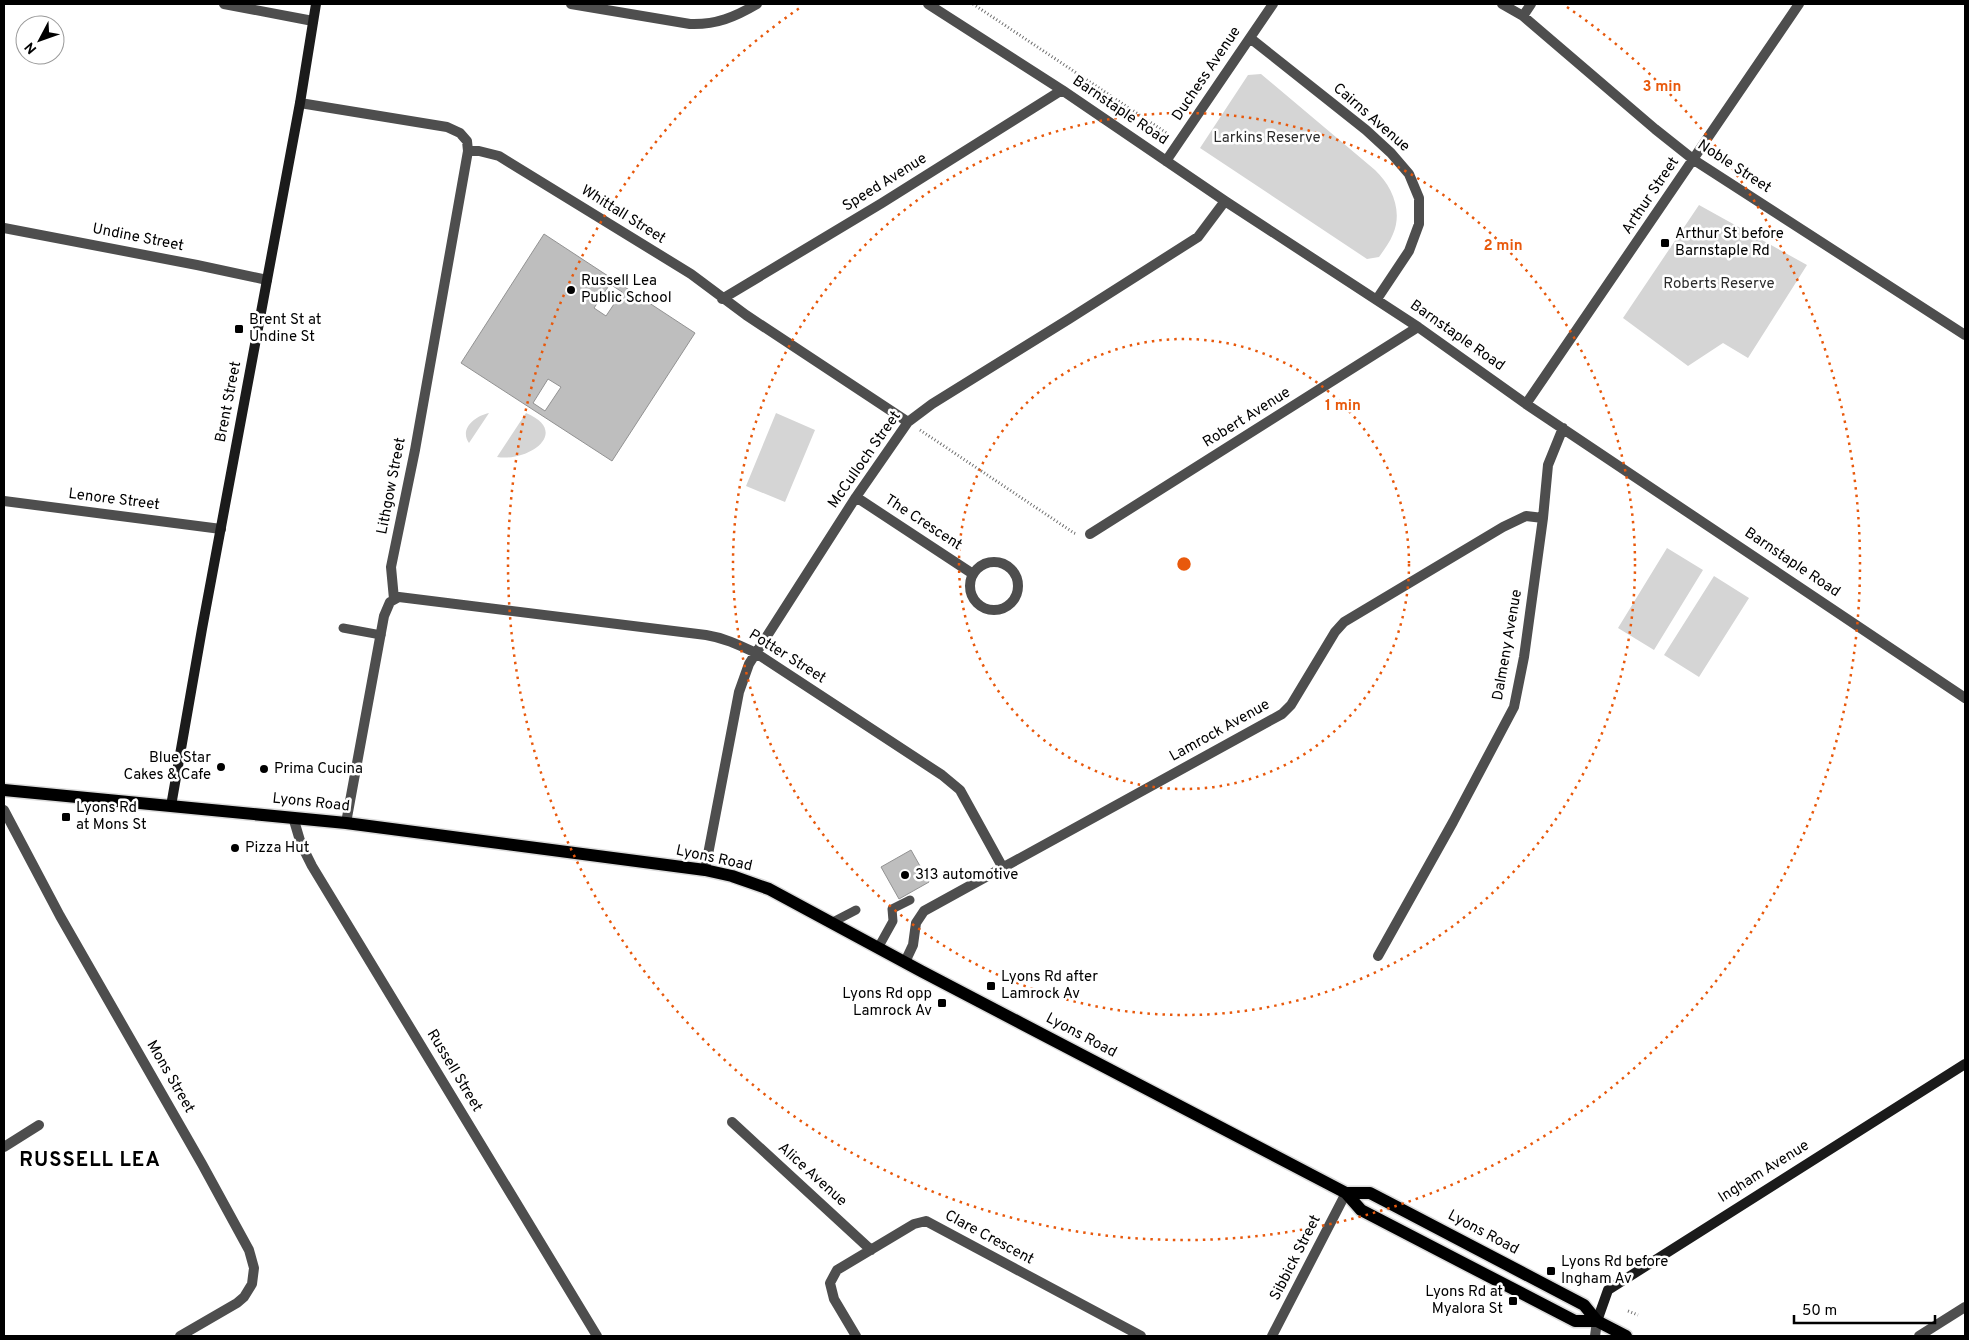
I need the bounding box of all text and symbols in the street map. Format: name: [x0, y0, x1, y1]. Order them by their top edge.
north arrow: [15, 15, 65, 65]
street label: Duchess Avenue: [1168, 23, 1246, 125]
text: N: [22, 38, 41, 57]
street label: Barnstaple Road: [1068, 72, 1172, 150]
text: 3 min: [1642, 78, 1682, 97]
street label: Cairns Avenue: [1329, 79, 1413, 157]
park label: Larkins Reserve: [1213, 129, 1321, 148]
street label: Noble Street: [1693, 136, 1775, 198]
street label: Speed Avenue: [839, 150, 931, 216]
street label: Arthur Street: [1618, 154, 1684, 238]
street label: Whittall Street: [577, 181, 669, 249]
street label: Undine Street: [91, 220, 185, 256]
place label: Arthur St before Barnstaple Rd: [1675, 225, 1784, 261]
text: 2 min: [1483, 237, 1523, 256]
marker: Arthur St before Barnstaple Rd: [1659, 237, 1671, 249]
place label: Russell Lea Public School: [581, 272, 672, 308]
park label: Roberts Reserve: [1663, 275, 1775, 294]
marker: Russell Lea Public School: [565, 284, 577, 296]
street label: Barnstaple Road: [1406, 296, 1508, 376]
place label: Brent St at Undine St: [249, 311, 321, 347]
marker: Brent St at Undine St: [233, 323, 245, 335]
street label: Brent Street: [212, 360, 246, 444]
street label: Robert Avenue: [1200, 384, 1294, 452]
text: 1 min: [1325, 397, 1361, 416]
street label: McCulloch Street: [824, 408, 906, 512]
street label: Lithgow Street: [373, 436, 411, 536]
street label: Lenore Street: [67, 485, 161, 515]
street label: The Crescent: [881, 491, 965, 555]
street label: Barnstaple Road: [1740, 524, 1844, 602]
centre of rings: [1175, 555, 1193, 573]
street label: Dalmeny Avenue: [1489, 588, 1527, 702]
street label: Potter Street: [745, 626, 829, 688]
street label: Lamrock Avenue: [1166, 696, 1274, 766]
place label: Blue Star Cakes & Cafe: [123, 749, 211, 785]
place label: Prima Cucina: [274, 760, 363, 779]
marker: Blue Star Cakes & Cafe: [215, 761, 227, 773]
marker: Prima Cucina: [258, 763, 270, 775]
street label: Lyons Road: [271, 789, 351, 817]
place label: Lyons Rd at Mons St: [76, 799, 147, 835]
marker: Lyons Rd at Mons St: [60, 811, 72, 823]
place label: Pizza Hut: [245, 839, 309, 858]
marker: Pizza Hut: [229, 842, 241, 854]
street label: Lyons Road: [674, 842, 754, 876]
place label: 313 automotive: [915, 866, 1018, 885]
marker: 313 automotive: [899, 869, 911, 881]
place label: Lyons Rd after Lamrock Av: [1001, 968, 1098, 1004]
marker: Lyons Rd after Lamrock Av: [985, 980, 997, 992]
place label: Lyons Rd opp Lamrock Av: [842, 985, 932, 1021]
marker: Lyons Rd opp Lamrock Av: [936, 997, 948, 1009]
street label: Lyons Road: [1042, 1009, 1120, 1063]
street label: Russell Street: [422, 1026, 486, 1116]
street label: Mons Street: [142, 1037, 198, 1117]
street label: Ingham Avenue: [1715, 1136, 1813, 1208]
street label: Alice Avenue: [773, 1139, 851, 1211]
district label: RUSSELL LEA: [19, 1148, 161, 1174]
street label: Clare Crescent: [941, 1206, 1037, 1270]
street label: Lyons Road: [1444, 1206, 1522, 1260]
street label: Sibbick Street: [1266, 1212, 1326, 1304]
place label: Lyons Rd before Ingham Av: [1561, 1253, 1668, 1289]
marker: Lyons Rd before Ingham Av: [1545, 1265, 1557, 1277]
place label: Lyons Rd at Myalora St: [1425, 1283, 1503, 1319]
scale bar: [1794, 1292, 1935, 1324]
marker: Lyons Rd at Myalora St: [1507, 1295, 1519, 1307]
text: 50 m: [1802, 1302, 1837, 1321]

